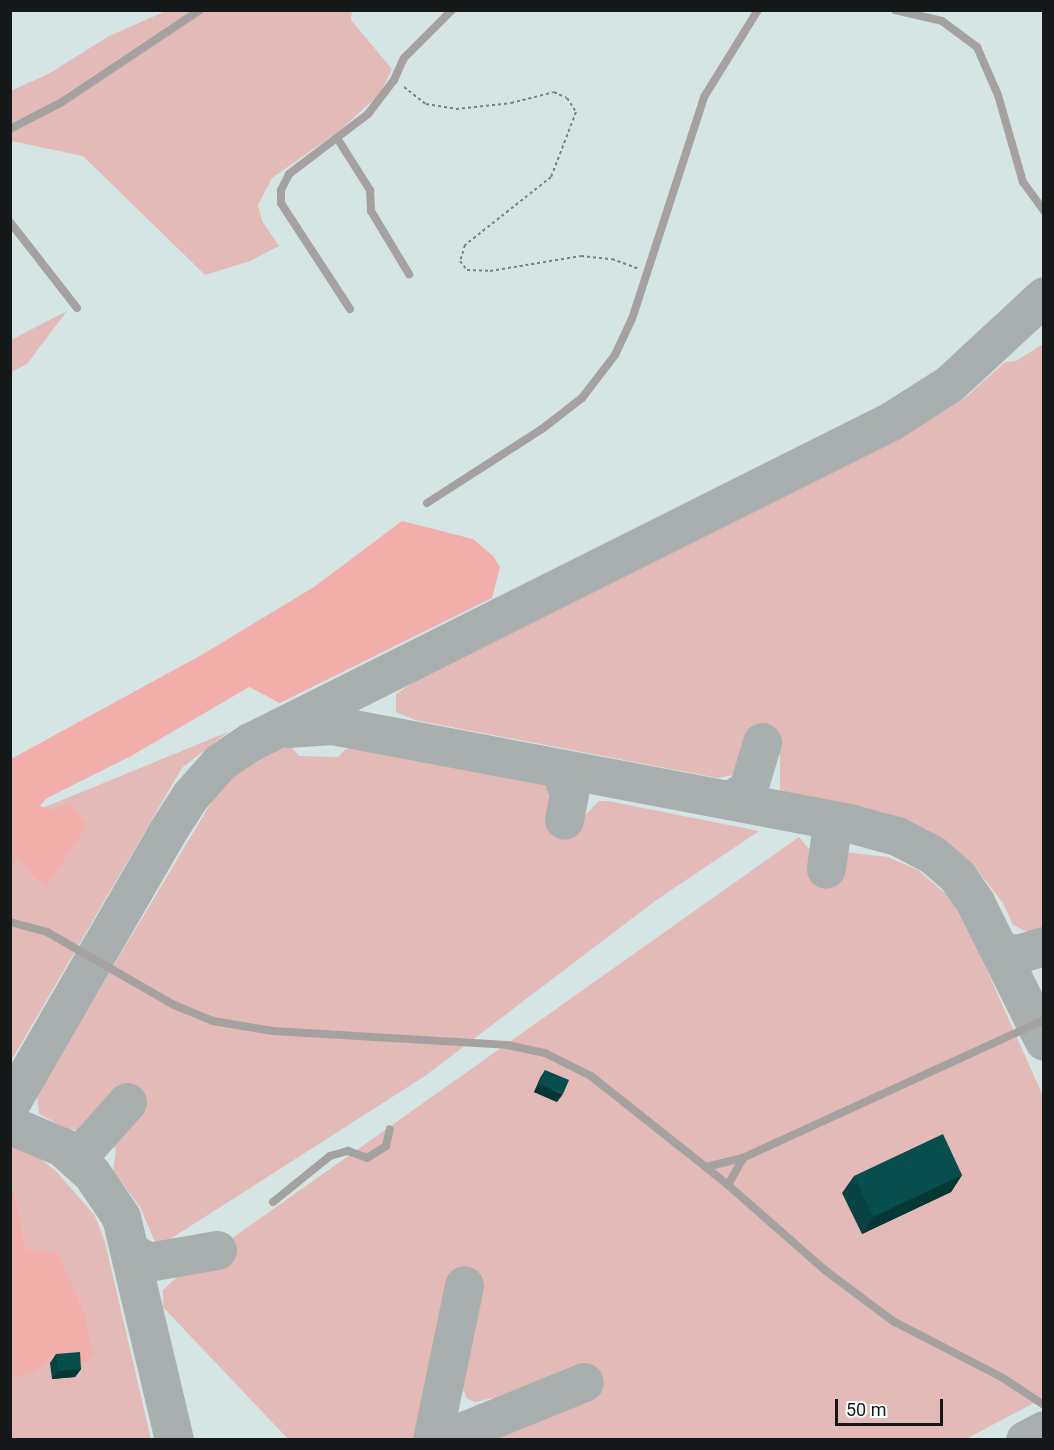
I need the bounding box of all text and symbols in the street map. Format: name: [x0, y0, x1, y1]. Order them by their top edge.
scale bar: [838, 1387, 946, 1425]
text: 50 m: [846, 1399, 886, 1420]

